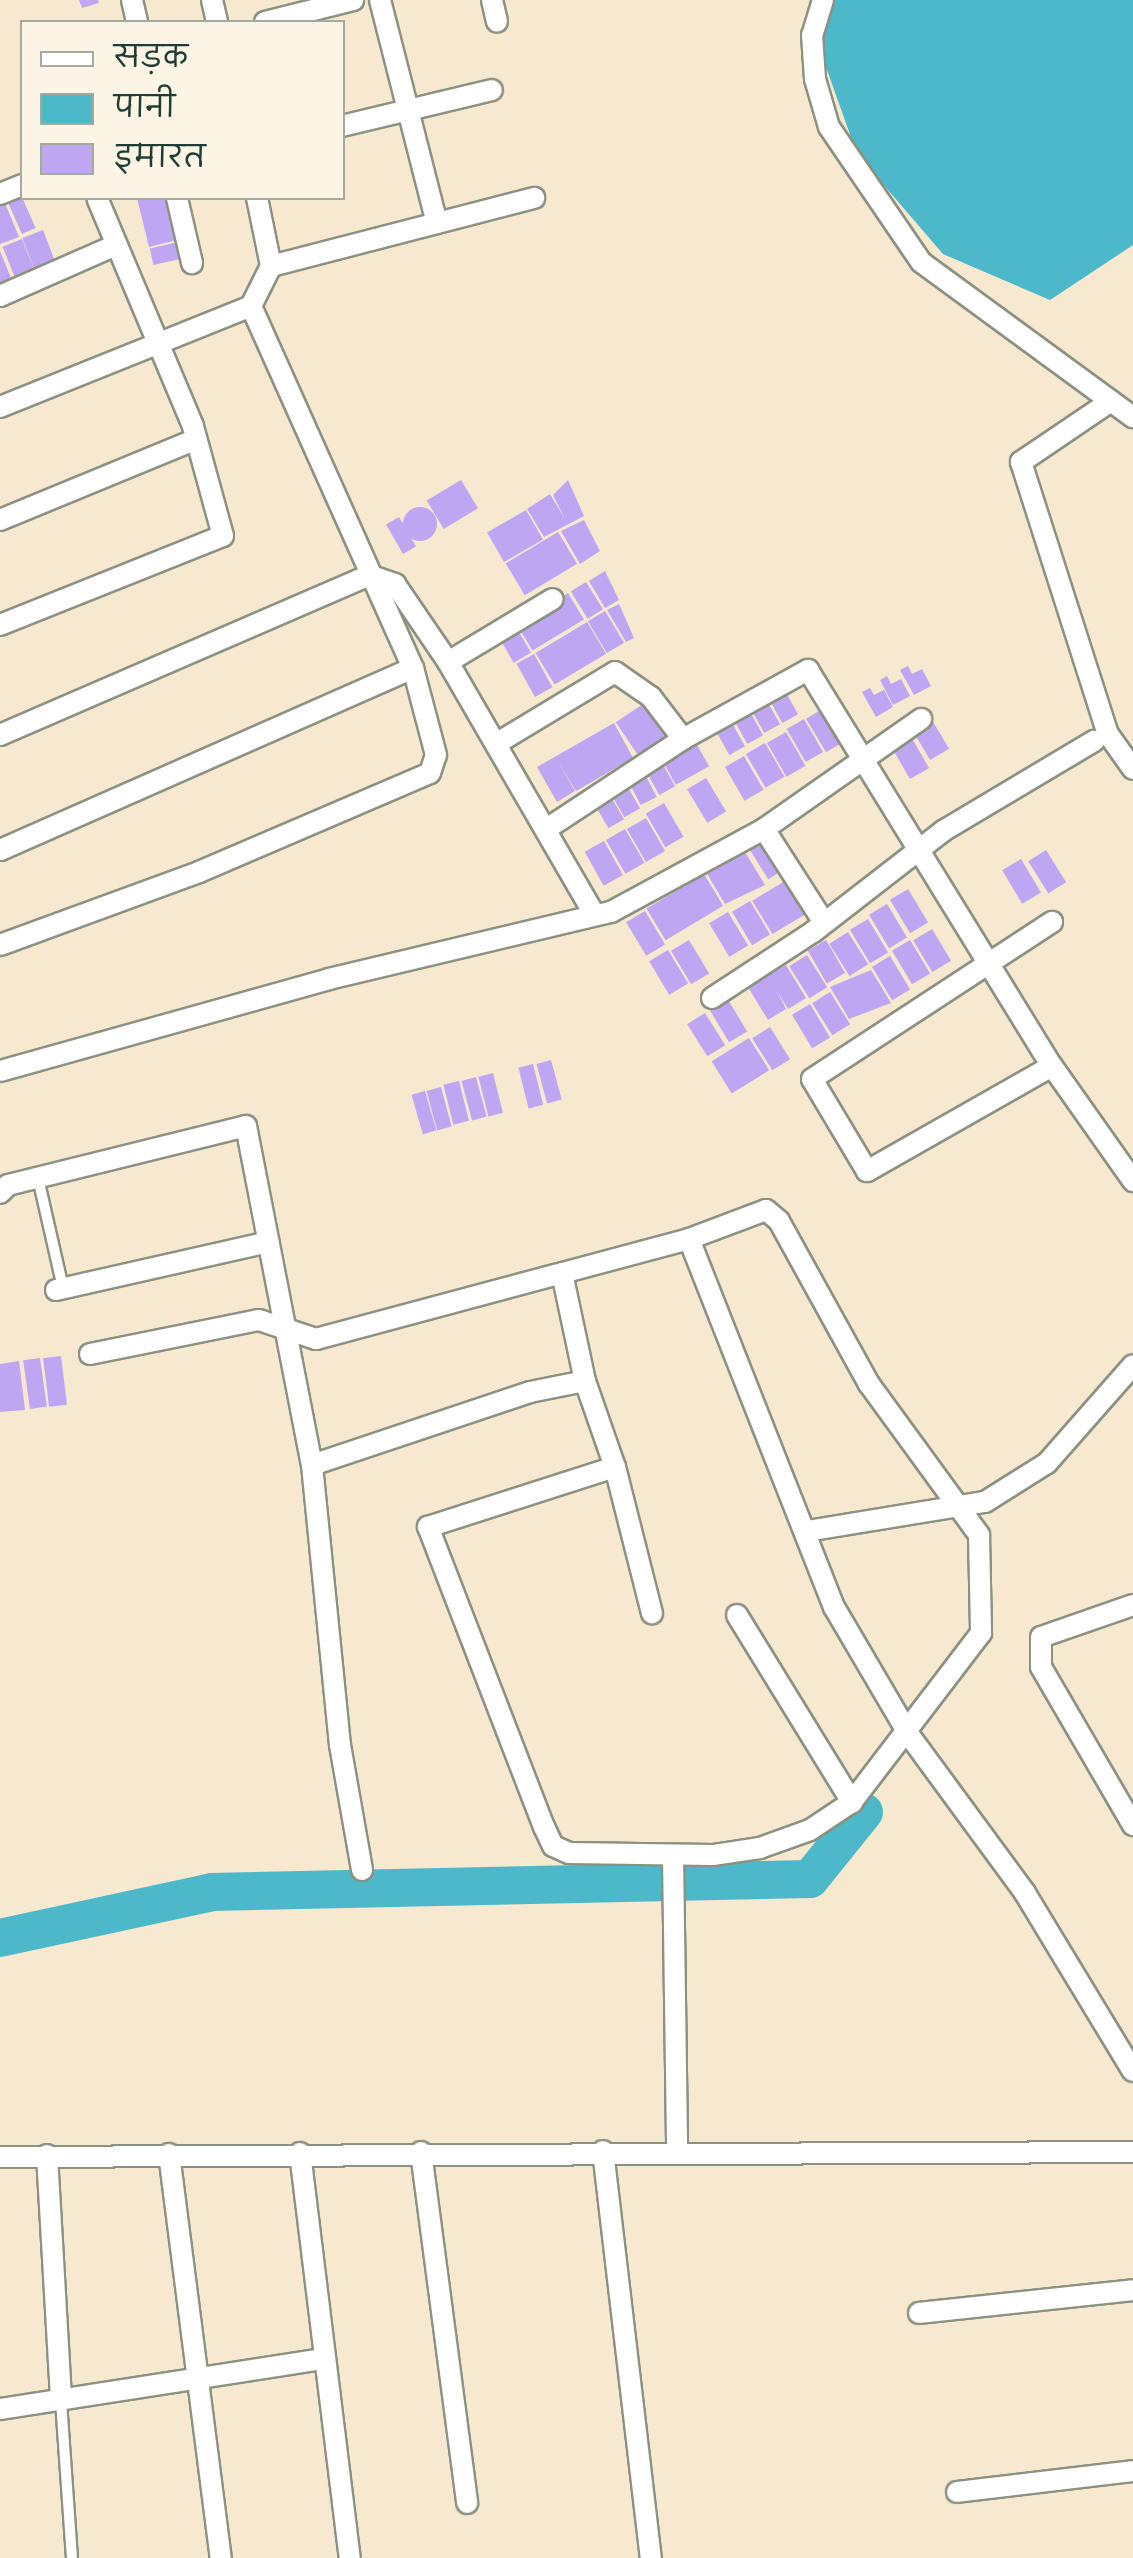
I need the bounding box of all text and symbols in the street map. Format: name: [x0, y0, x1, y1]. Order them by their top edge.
legend: [20, 20, 345, 200]
text: सड़क: [114, 39, 188, 76]
text: पानी: [114, 89, 175, 126]
text: इमारत: [114, 139, 206, 176]

